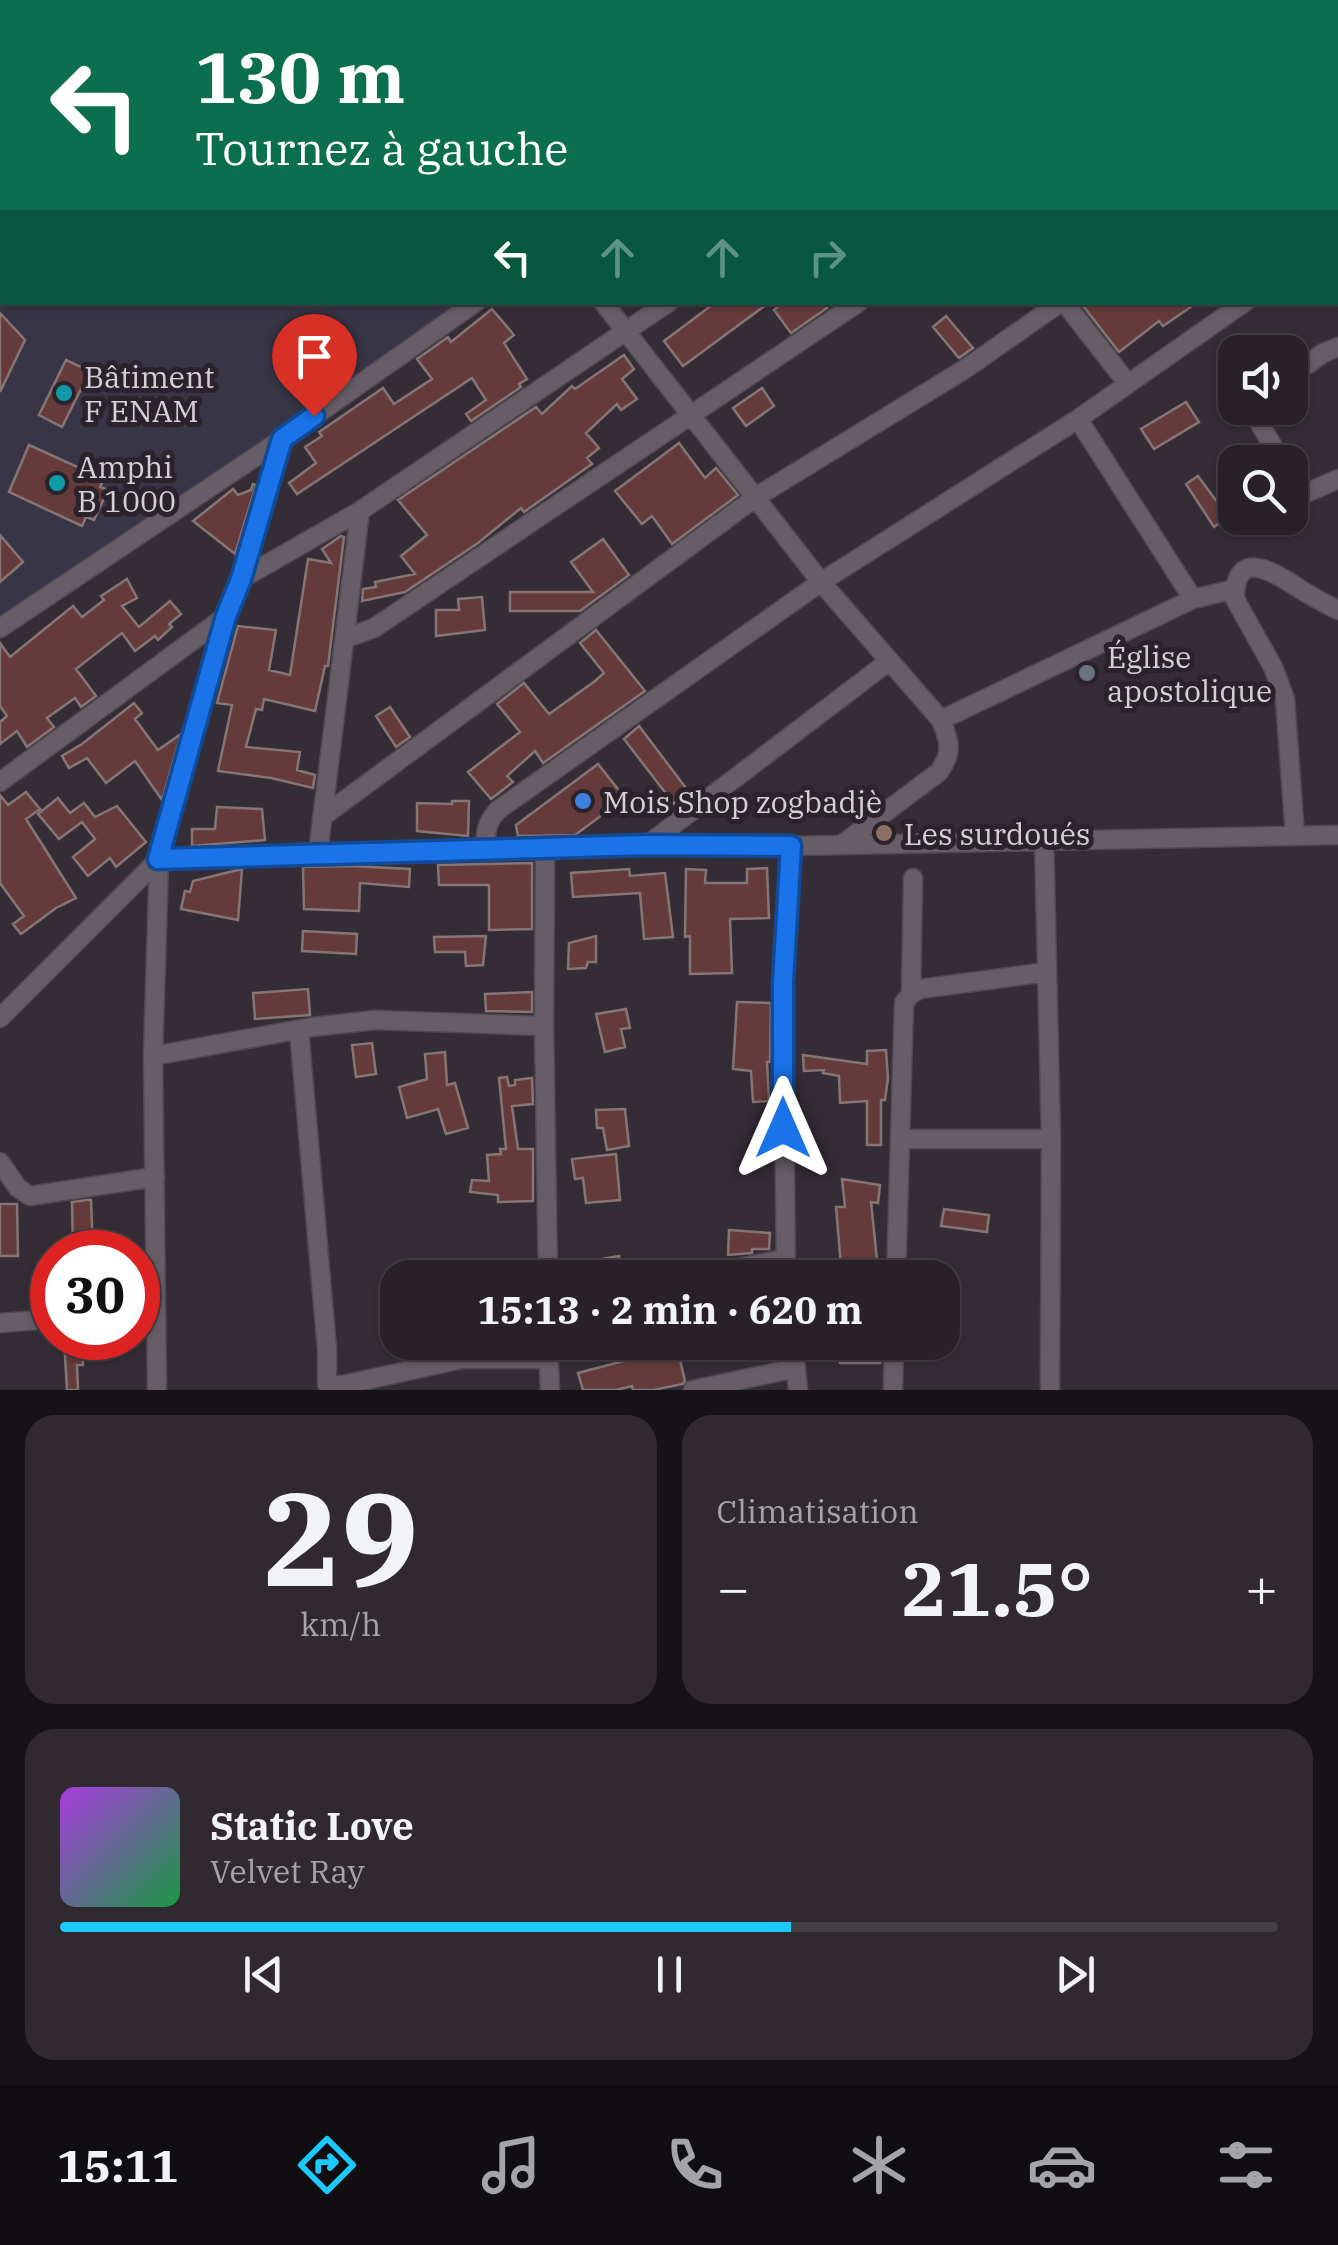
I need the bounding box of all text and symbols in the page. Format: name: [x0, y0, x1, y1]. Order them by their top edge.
text: 130 m: [195, 31, 405, 122]
icon: left: [30, 40, 160, 170]
text: Tournez à gauche: [195, 119, 568, 177]
icon: left: [485, 230, 540, 285]
icon: ahead: [590, 230, 645, 285]
icon: ahead: [695, 230, 750, 285]
icon: right: [800, 230, 855, 285]
pin: [272, 314, 357, 417]
icon: arrive: [287, 329, 342, 384]
map controls: [1218, 335, 1308, 535]
button: sound: [1218, 335, 1308, 425]
place label: Bâtiment F ENAM: [84, 357, 215, 430]
marker: Bâtiment F ENAM: [53, 382, 75, 404]
button: search: [1218, 445, 1308, 535]
place label: Amphi B 1000: [77, 447, 176, 520]
marker: Amphi B 1000: [46, 472, 68, 494]
place label: Église apostolique: [1107, 637, 1272, 710]
marker: Église apostolique: [1076, 662, 1098, 684]
place label: Mois Shop zogbadjè: [603, 782, 882, 821]
marker: Mois Shop zogbadjè: [572, 790, 594, 812]
place label: Les surdoués: [904, 814, 1090, 853]
marker: Les surdoués: [873, 822, 895, 844]
position arrow: [731, 1076, 835, 1180]
speed limit sign: 30: [30, 1230, 160, 1360]
text: 15:13 · 2 min · 620 m: [477, 1285, 863, 1334]
text: 29: [263, 1453, 419, 1622]
text: Climatisation: [717, 1490, 919, 1532]
text: 21.5°: [902, 1539, 1093, 1637]
text: −: [717, 1552, 750, 1623]
text: +: [1245, 1552, 1278, 1623]
text: km/h: [300, 1603, 381, 1645]
text: Static Love: [210, 1801, 414, 1850]
text: Velvet Ray: [210, 1850, 365, 1892]
icon: previous: [236, 1947, 291, 2002]
icon: pause: [642, 1947, 697, 2002]
icon: next: [1048, 1947, 1103, 2002]
icon: directions: [292, 2130, 362, 2200]
icon: music: [476, 2130, 546, 2200]
icon: phone: [660, 2130, 730, 2200]
icon: climate: [844, 2130, 914, 2200]
icon: car: [1027, 2130, 1097, 2200]
icon: filters: [1211, 2130, 1281, 2200]
text: 15:11: [57, 2136, 179, 2194]

